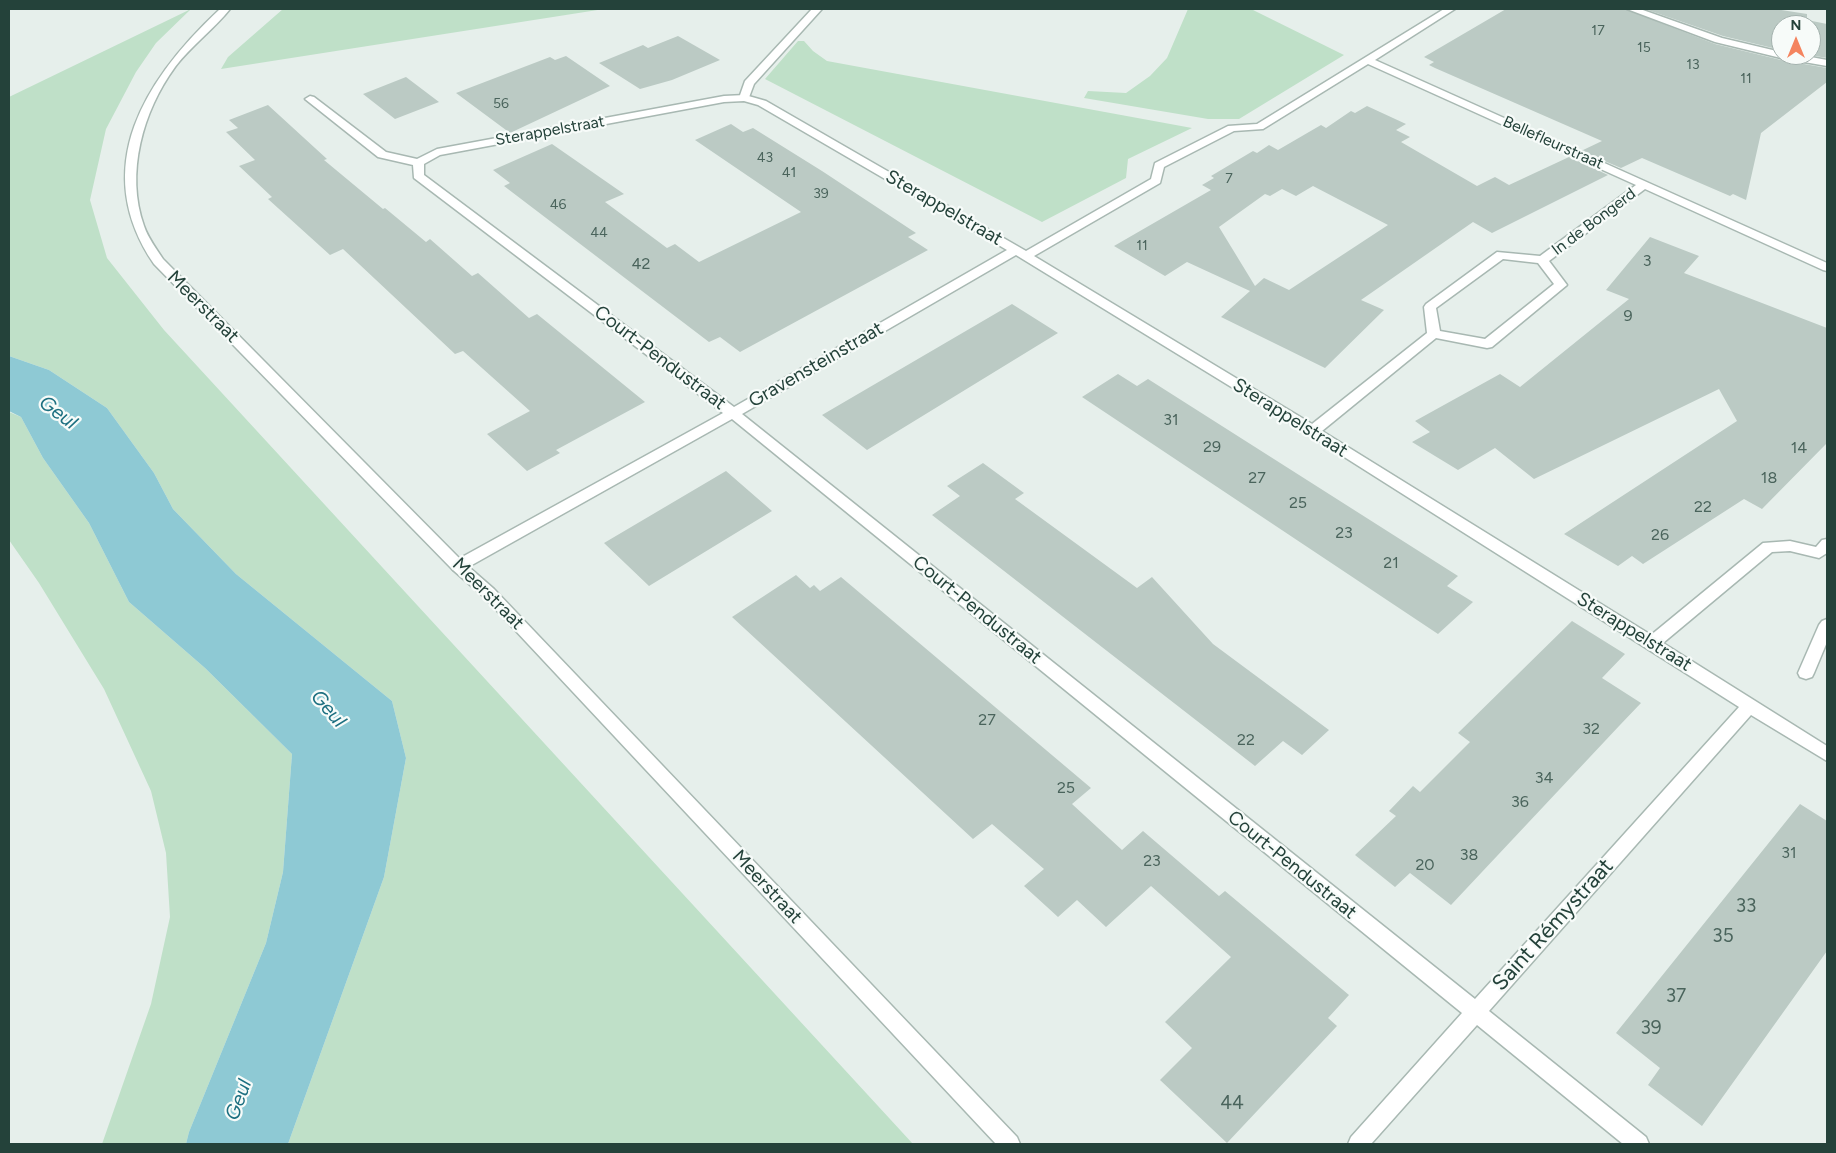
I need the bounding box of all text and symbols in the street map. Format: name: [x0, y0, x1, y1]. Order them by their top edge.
north arrow: [1771, 15, 1821, 65]
text: N: [1791, 17, 1801, 34]
house number: 17: [1591, 23, 1605, 39]
house number: 15: [1637, 40, 1651, 56]
house number: 13: [1686, 57, 1700, 73]
house number: 11: [1740, 71, 1752, 87]
house number: 56: [493, 96, 509, 112]
street label: Sterappelstraat: [494, 112, 606, 150]
street label: Bellefleurstraat: [1500, 112, 1606, 174]
house number: 43: [757, 150, 773, 166]
house number: 41: [782, 165, 796, 181]
street label: Sterappelstraat: [881, 165, 1007, 251]
house number: 7: [1225, 171, 1233, 187]
street label: In de Bongerd: [1548, 184, 1640, 260]
house number: 39: [813, 186, 829, 202]
house number: 46: [550, 197, 566, 213]
house number: 44: [590, 225, 608, 241]
house number: 11: [1136, 238, 1148, 254]
house number: 3: [1643, 251, 1651, 271]
house number: 42: [632, 254, 650, 274]
street label: Meerstraat: [162, 266, 244, 348]
street label: Court-Pendustraat: [589, 301, 731, 415]
house number: 9: [1623, 306, 1633, 326]
street label: Gravensteinstraat: [745, 317, 887, 413]
street label: Sterappelstraat: [1228, 374, 1352, 462]
water label: Geul: [34, 391, 82, 435]
house number: 31: [1163, 410, 1179, 430]
house number: 29: [1203, 437, 1221, 457]
house number: 14: [1791, 438, 1807, 458]
house number: 27: [1248, 468, 1266, 488]
house number: 18: [1761, 468, 1777, 488]
house number: 25: [1289, 493, 1307, 513]
house number: 22: [1694, 497, 1712, 517]
house number: 23: [1335, 523, 1353, 543]
house number: 26: [1651, 525, 1669, 545]
street label: Court-Pendustraat: [908, 551, 1046, 669]
street label: Meerstraat: [447, 553, 529, 635]
house number: 21: [1383, 553, 1399, 573]
street label: Sterappelstraat: [1572, 588, 1696, 676]
water label: Geul: [305, 685, 351, 733]
house number: 27: [978, 710, 996, 730]
house number: 32: [1582, 719, 1600, 739]
house number: 22: [1237, 730, 1255, 750]
house number: 34: [1535, 768, 1553, 788]
house number: 25: [1057, 778, 1075, 798]
house number: 36: [1511, 792, 1529, 812]
street label: Court-Pendustraat: [1223, 806, 1361, 924]
house number: 31: [1781, 843, 1797, 863]
street label: Meerstraat: [727, 845, 807, 929]
house number: 38: [1460, 845, 1478, 865]
house number: 23: [1143, 851, 1161, 871]
street label: Saint Rémystraat: [1487, 854, 1619, 996]
house number: 20: [1415, 855, 1435, 875]
house number: 33: [1736, 895, 1756, 917]
house number: 35: [1712, 925, 1734, 947]
house number: 37: [1666, 985, 1686, 1007]
house number: 39: [1640, 1017, 1662, 1039]
water label: Geul: [221, 1076, 257, 1124]
house number: 44: [1220, 1092, 1244, 1114]

